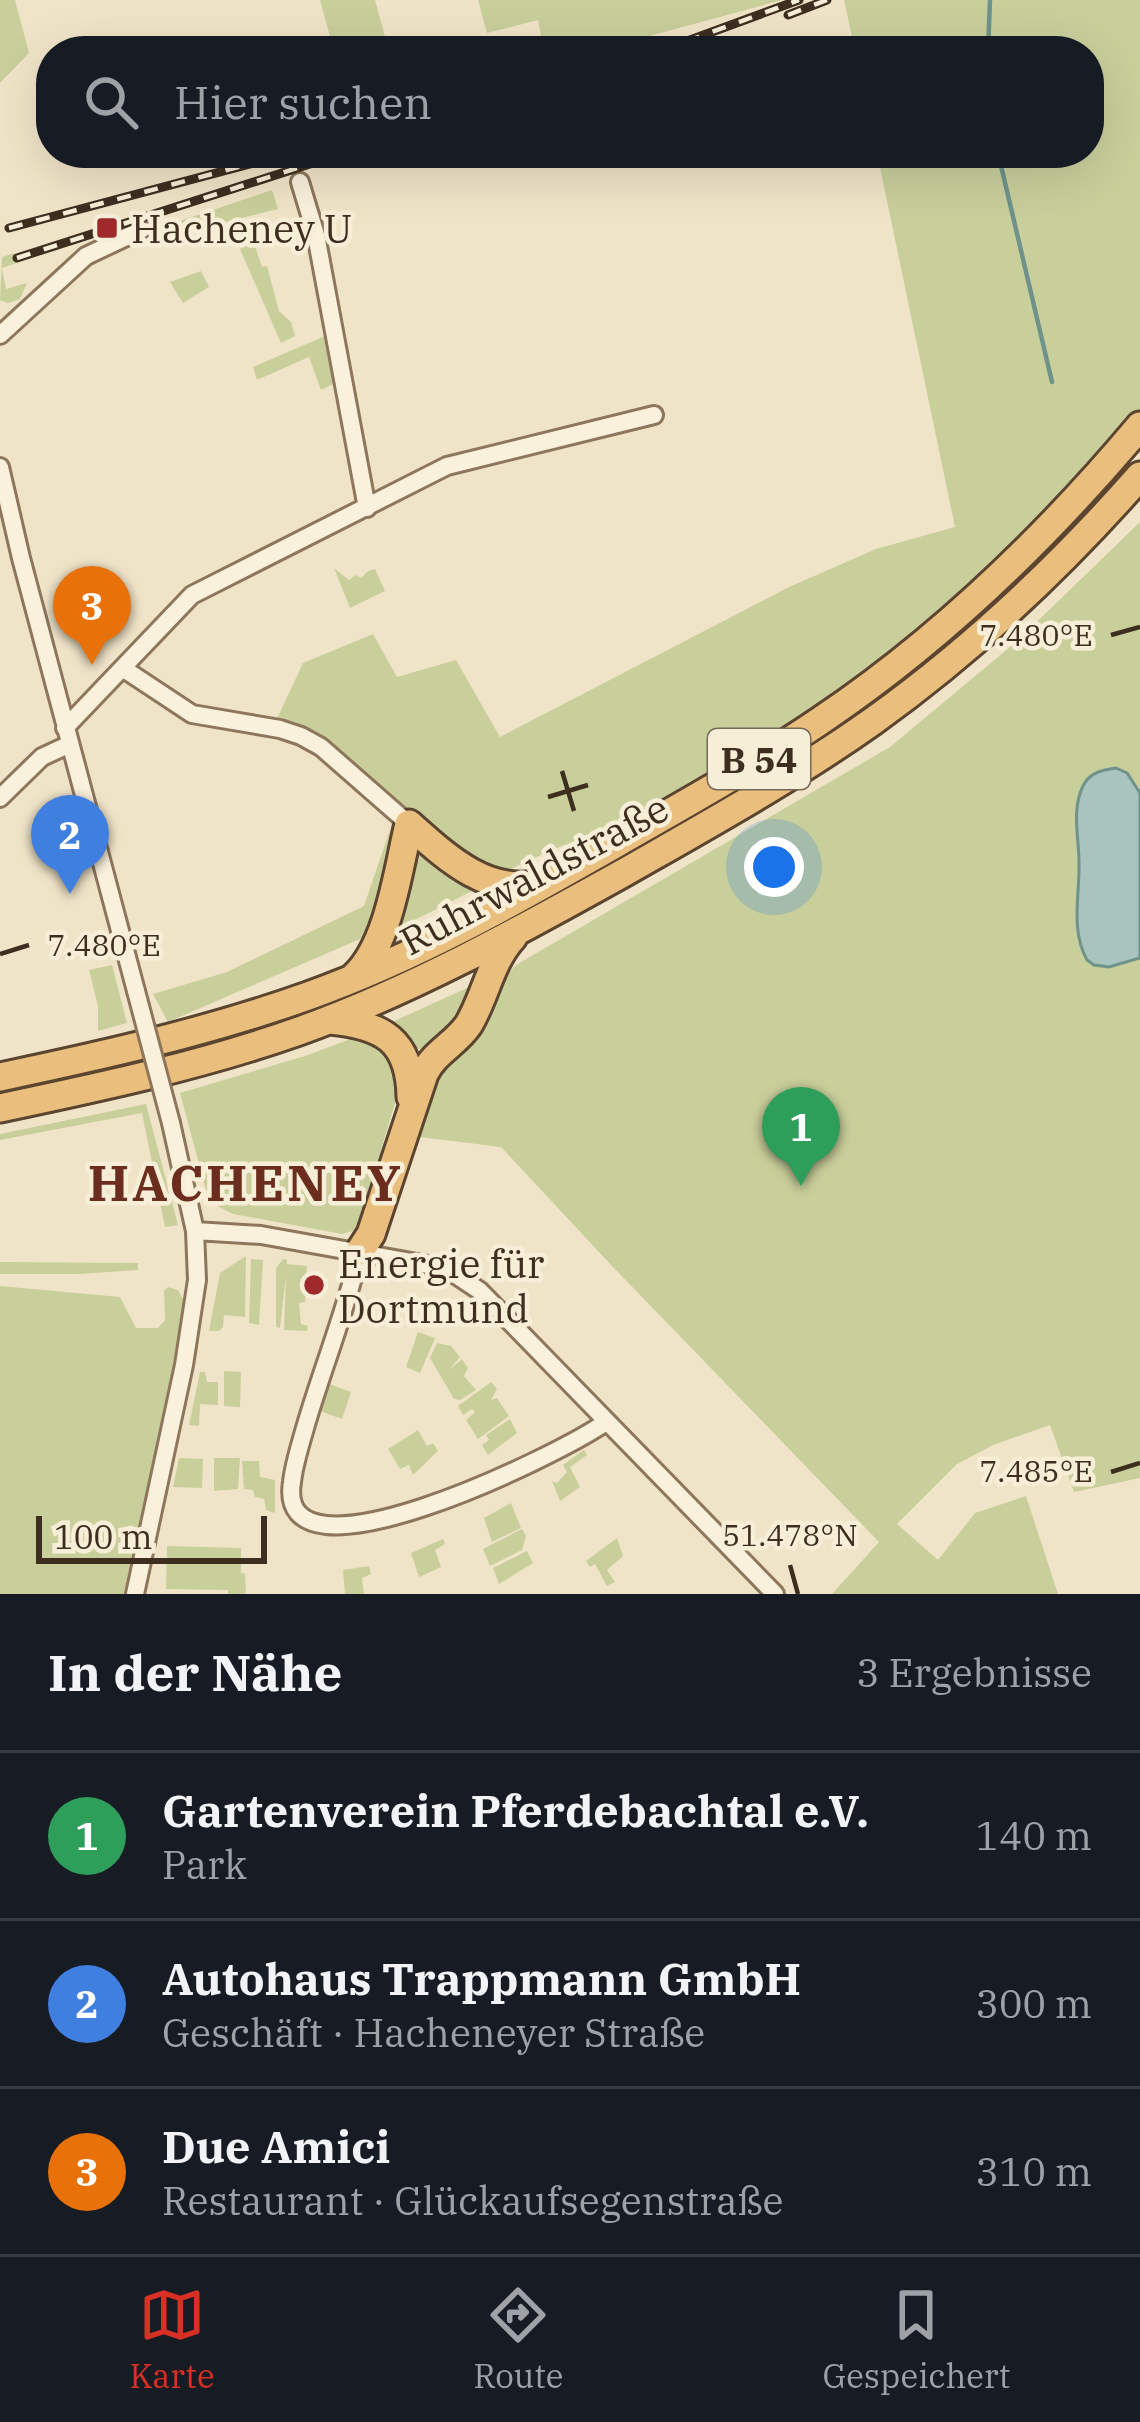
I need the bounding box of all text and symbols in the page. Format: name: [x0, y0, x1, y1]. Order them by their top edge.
search box: [36, 36, 1104, 168]
icon: search: [78, 69, 144, 135]
text: Hier suchen: [174, 73, 432, 131]
place label: Hacheney U: [131, 203, 353, 254]
marker: Hacheney U: [94, 215, 120, 241]
pin: 3: [53, 566, 131, 665]
text: 7.480°E: [979, 615, 1093, 654]
road number: B 54: [708, 729, 810, 789]
street label: Ruhrwaldstraße: [391, 782, 677, 966]
pin: 2: [31, 795, 109, 894]
your location: [744, 837, 804, 897]
text: 7.480°E: [47, 925, 161, 964]
pin: 1: [762, 1087, 840, 1186]
district label: HACHENEY: [88, 1149, 404, 1215]
place label: Energie für Dortmund: [338, 1238, 544, 1334]
marker: Energie für Dortmund: [301, 1272, 327, 1298]
text: 7.485°E: [979, 1451, 1093, 1490]
scale bar: [36, 1510, 267, 1563]
text: 100 m: [54, 1515, 153, 1558]
text: 51.478°N: [722, 1515, 858, 1554]
text: In der Nähe: [48, 1639, 342, 1705]
text: 3 Ergebnisse: [856, 1647, 1092, 1698]
text: Gartenverein Pferdebachtal e.V.: [162, 1781, 869, 1839]
text: 1: [75, 1810, 99, 1861]
text: 140 m: [976, 1810, 1092, 1861]
text: Park: [162, 1839, 247, 1890]
text: Autohaus Trappmann GmbH: [162, 1949, 801, 2007]
text: 2: [75, 1978, 99, 2029]
text: 300 m: [976, 1978, 1092, 2029]
text: Geschäft · Hacheneyer Straße: [162, 2007, 705, 2058]
text: Due Amici: [162, 2117, 390, 2175]
text: 3: [75, 2146, 99, 2197]
text: 310 m: [976, 2146, 1092, 2197]
text: Restaurant · Glückaufsegenstraße: [162, 2175, 783, 2226]
tab: Karte: [129, 2282, 215, 2397]
tab: Route: [473, 2282, 564, 2397]
tab: Gespeichert: [822, 2282, 1011, 2397]

